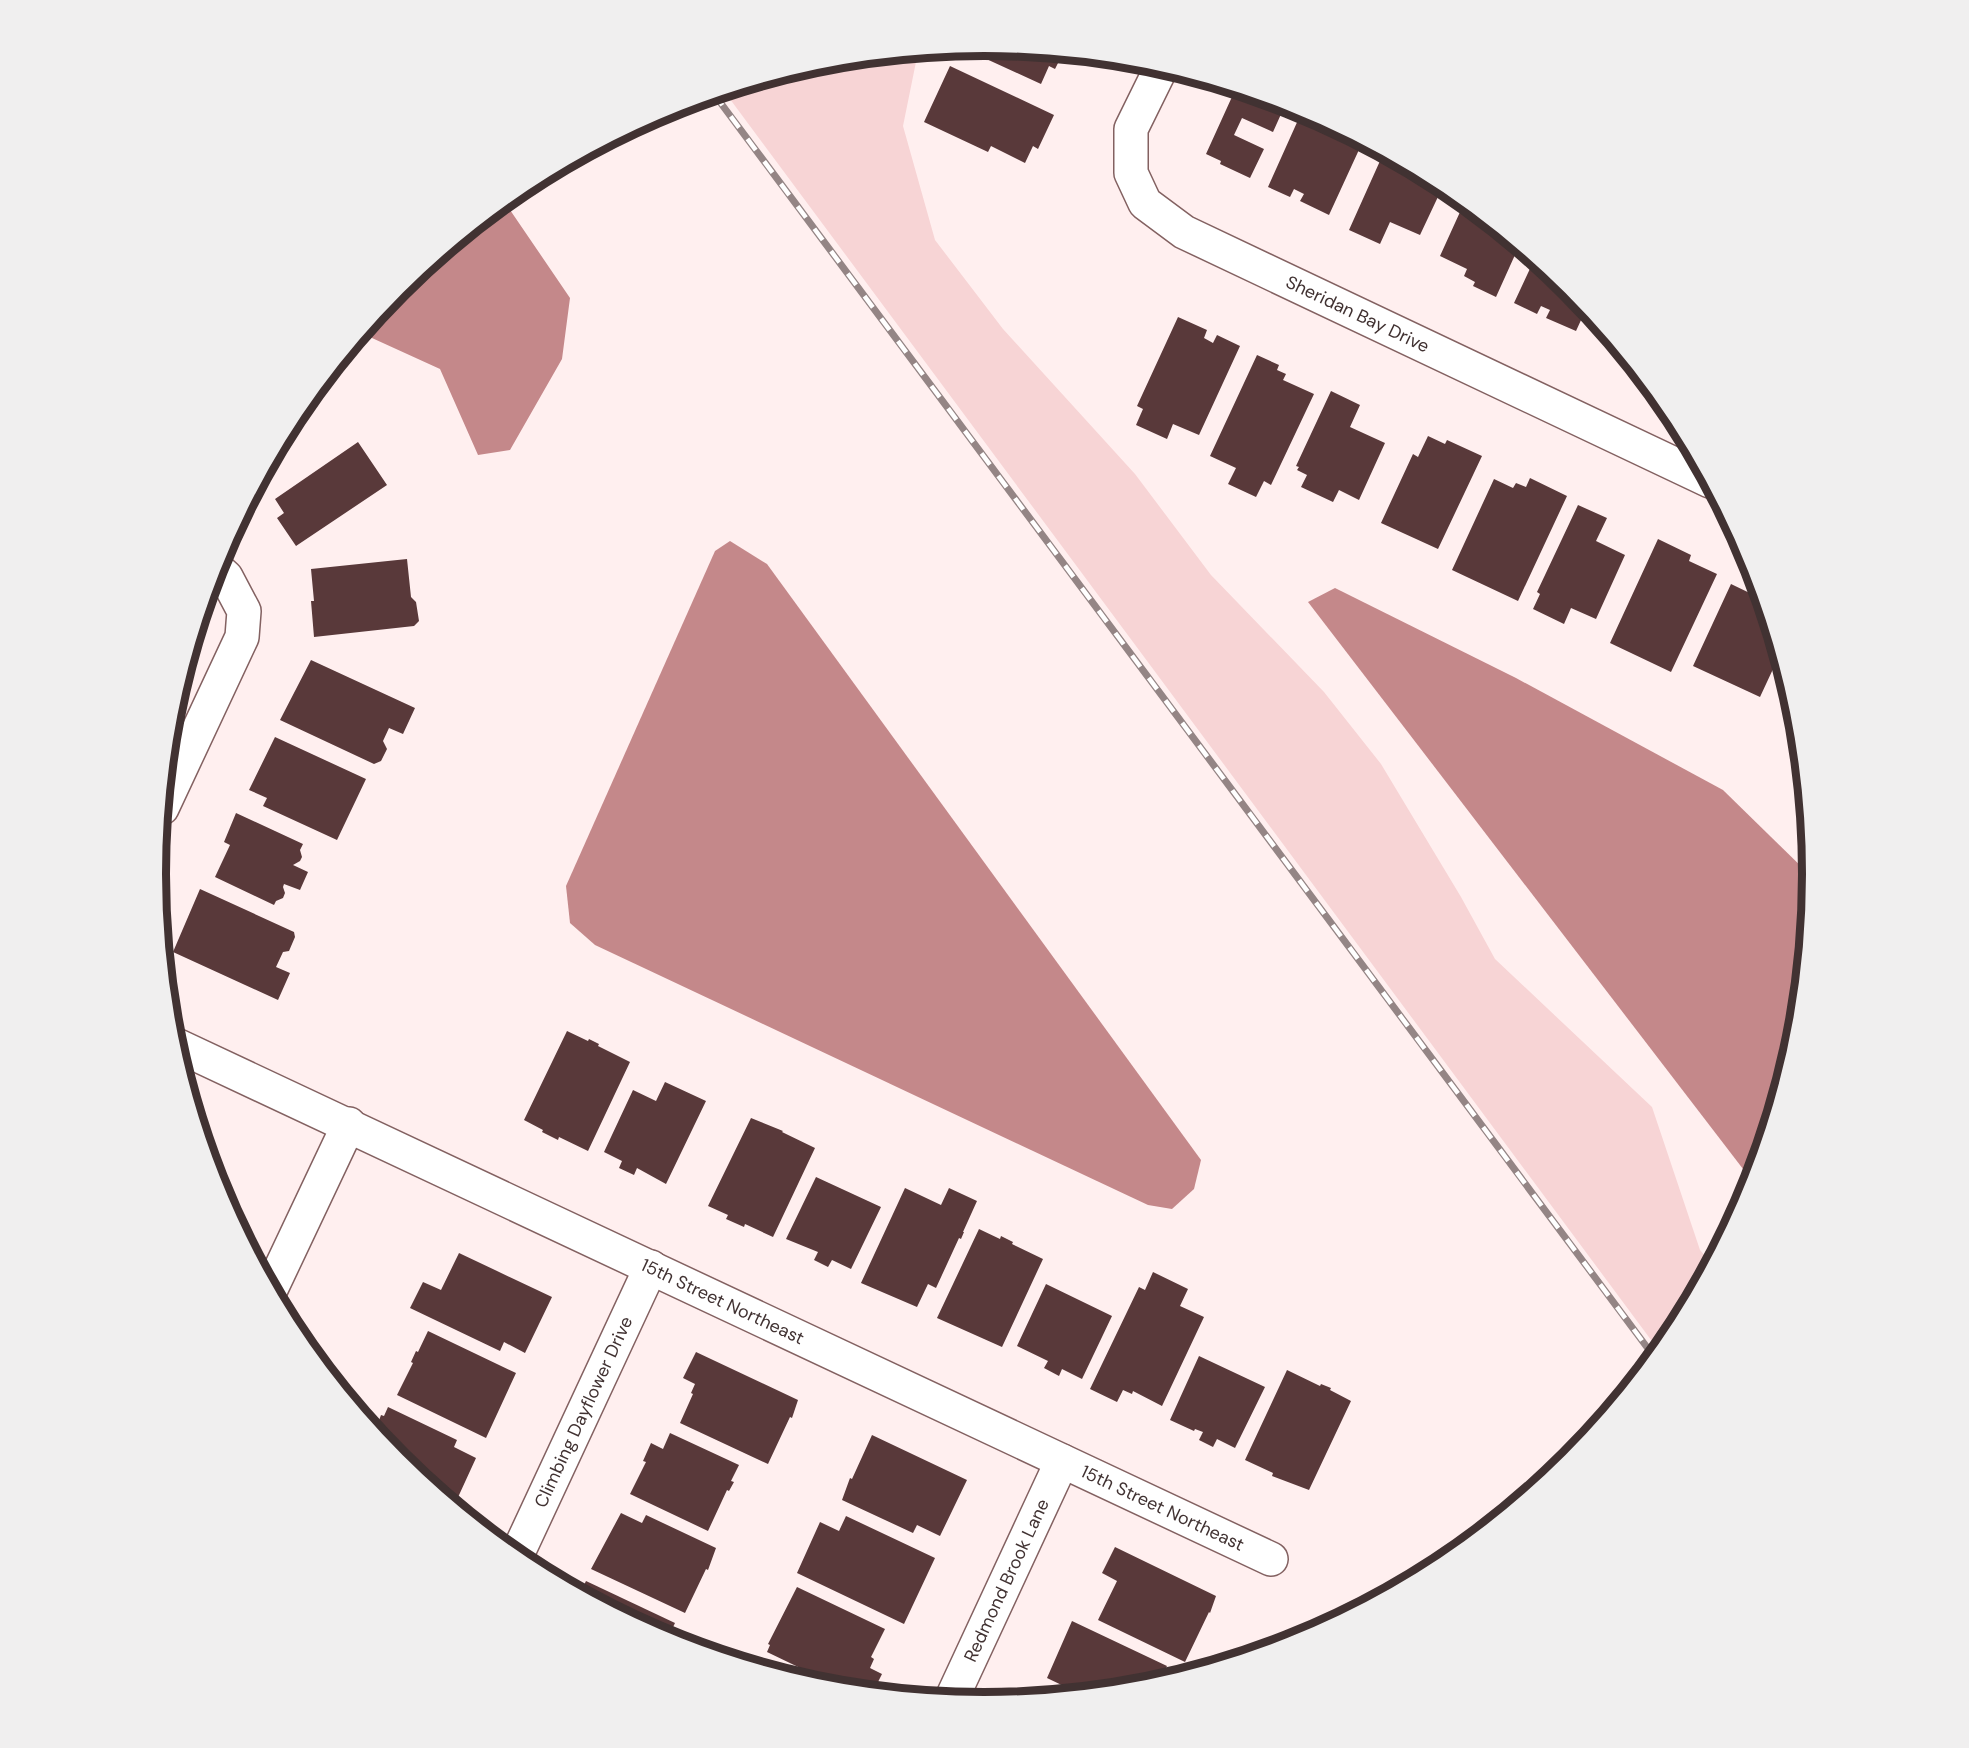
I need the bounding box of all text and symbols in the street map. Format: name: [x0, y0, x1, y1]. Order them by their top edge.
street label: Sheridan Bay Drive: [1282, 270, 1433, 358]
street label: 15th Street Northeast: [637, 1253, 808, 1350]
street label: Climbing Dayflower Drive: [529, 1312, 638, 1511]
street label: 15th Street Northeast: [1077, 1459, 1248, 1557]
street label: Redmond Brook Lane: [958, 1495, 1055, 1666]

